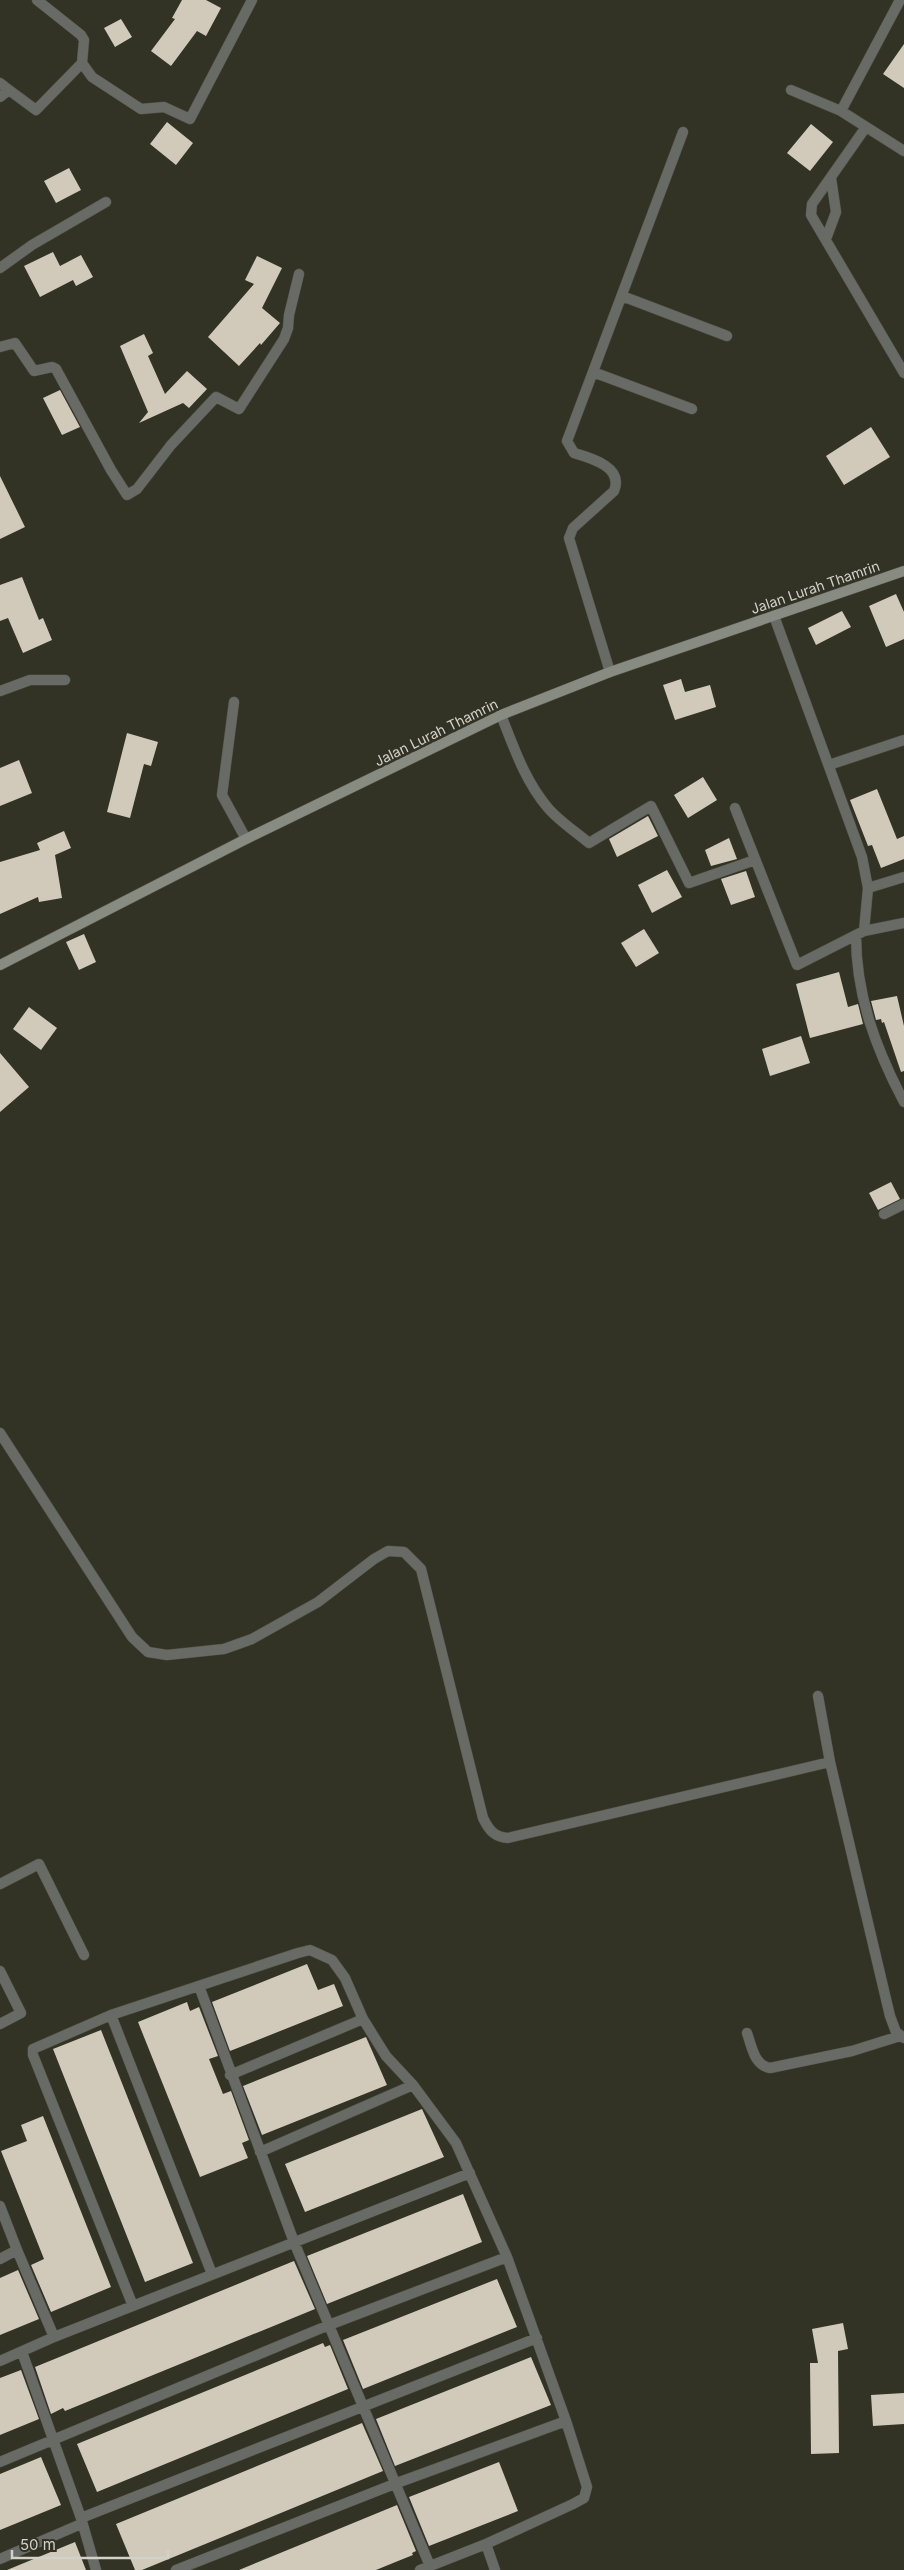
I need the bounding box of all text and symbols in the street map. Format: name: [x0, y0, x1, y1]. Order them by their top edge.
street label: Jalan Lurah Thamrin: [748, 557, 882, 617]
street label: Jalan Lurah Thamrin: [371, 695, 501, 769]
scale bar: [12, 2528, 169, 2560]
text: 50 m: [20, 2535, 56, 2554]

